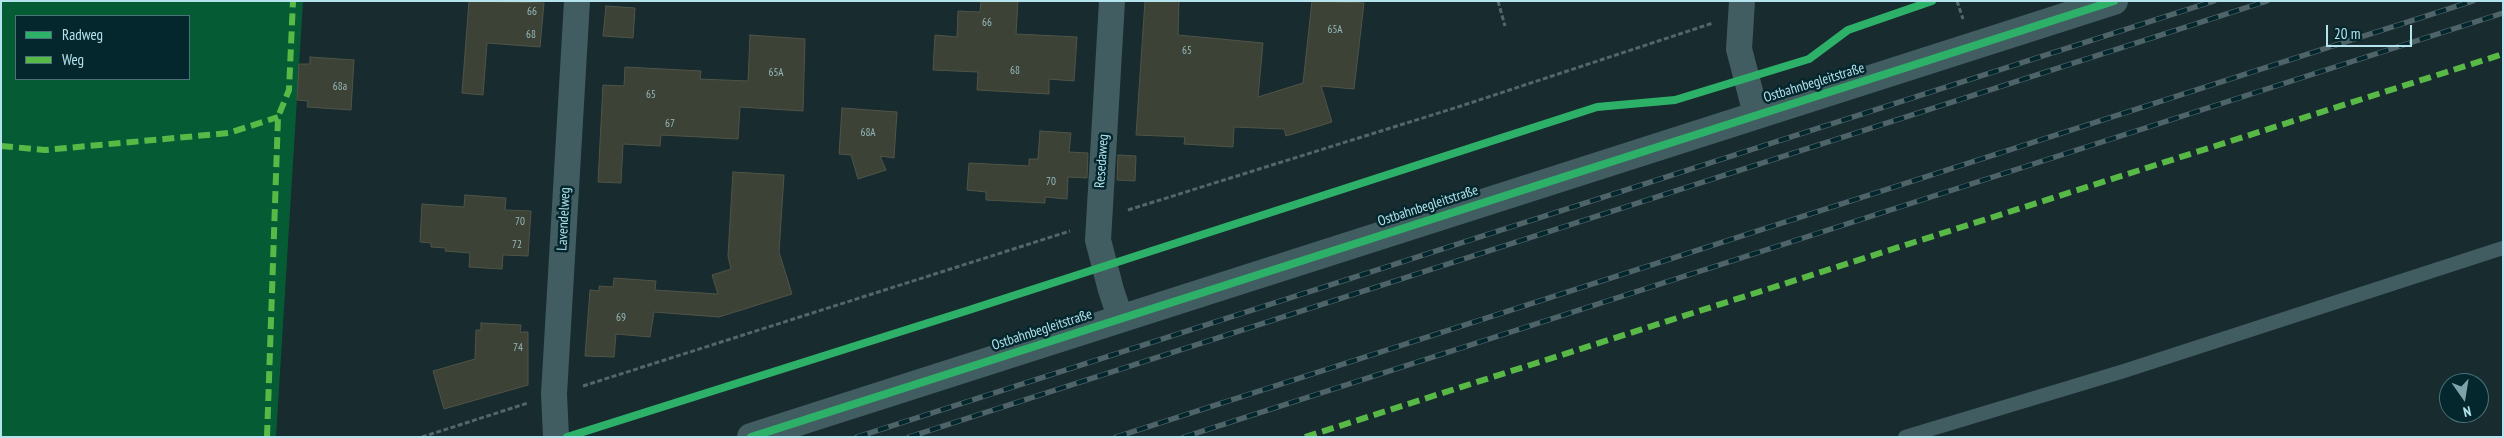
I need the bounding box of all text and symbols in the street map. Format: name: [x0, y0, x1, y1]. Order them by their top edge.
house number: 66: [527, 5, 537, 19]
legend: [15, 15, 190, 80]
scale bar: [2329, 15, 2415, 47]
house number: 66: [982, 16, 992, 30]
house number: 65A: [1327, 23, 1343, 37]
text: 20 m: [2334, 24, 2360, 43]
text: Radweg: [62, 25, 103, 44]
house number: 68: [526, 28, 536, 42]
house number: 65: [1182, 44, 1192, 58]
text: Weg: [62, 50, 84, 69]
street label: Ostbahnbegleitstraße: [1762, 60, 1866, 106]
house number: 68: [1010, 64, 1020, 78]
house number: 65A: [768, 66, 784, 80]
house number: 68a: [333, 80, 347, 94]
house number: 65: [646, 88, 656, 102]
house number: 67: [665, 117, 675, 131]
house number: 68A: [860, 126, 876, 140]
street label: Resedaweg: [1092, 133, 1112, 189]
house number: 70: [1046, 175, 1056, 189]
street label: Ostbahnbegleitstraße: [1376, 182, 1480, 230]
street label: Lavendelweg: [554, 187, 574, 251]
house number: 70: [515, 215, 525, 229]
house number: 72: [512, 238, 522, 252]
street label: Ostbahnbegleitstraße: [990, 306, 1094, 354]
house number: 69: [616, 311, 626, 325]
house number: 74: [513, 341, 523, 355]
north arrow: [2439, 373, 2489, 423]
text: N: [2461, 402, 2473, 421]

